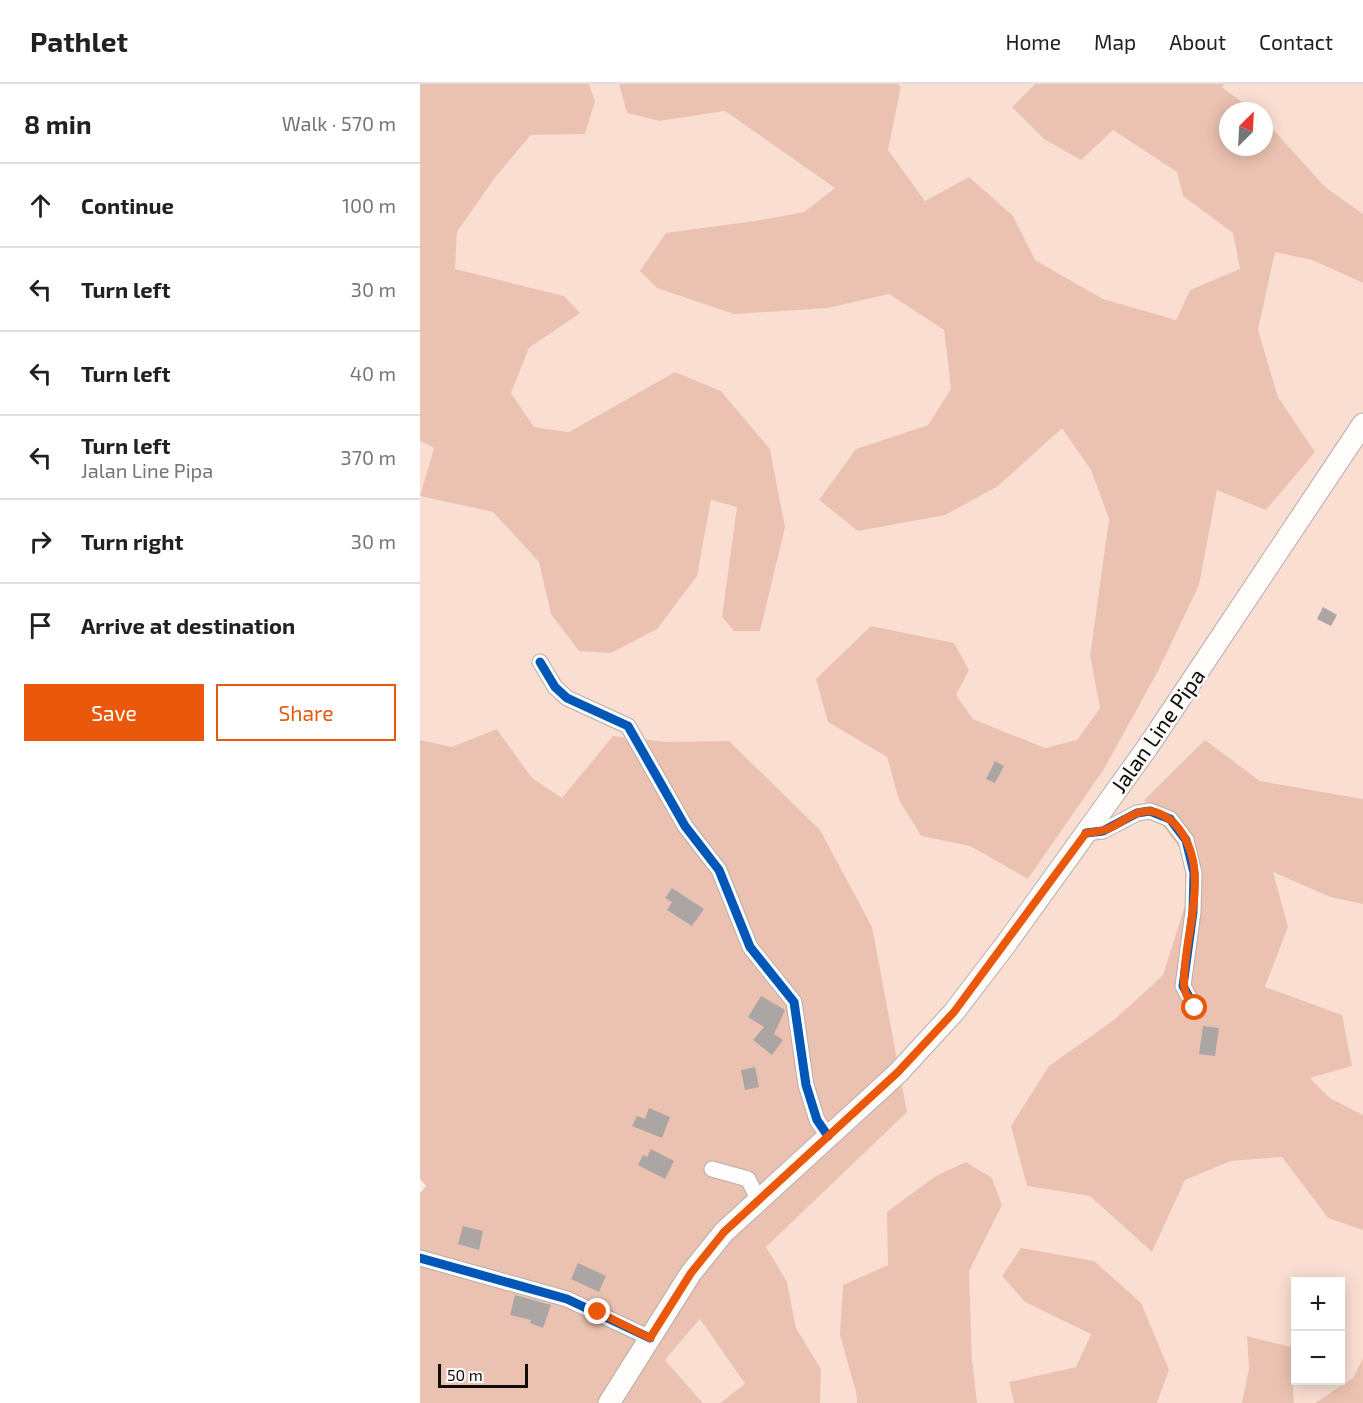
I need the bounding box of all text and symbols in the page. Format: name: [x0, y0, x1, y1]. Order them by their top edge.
text: Pathlet: [30, 24, 128, 58]
text: Home: [1005, 29, 1061, 54]
text: Map: [1094, 29, 1136, 54]
text: About: [1169, 29, 1226, 54]
text: Contact: [1259, 29, 1333, 54]
north arrow: [1219, 102, 1273, 156]
text: 8 min: [24, 108, 92, 139]
text: Walk · 570 m: [282, 111, 396, 135]
icon: ahead: [24, 189, 57, 222]
text: Continue: [81, 192, 174, 218]
text: 100 m: [342, 193, 396, 217]
icon: left: [24, 273, 57, 306]
text: Turn left: [81, 276, 170, 302]
text: 30 m: [351, 277, 396, 301]
icon: left: [24, 357, 57, 390]
text: Turn left: [81, 360, 170, 386]
text: 40 m: [350, 361, 396, 385]
text: Turn left: [81, 432, 170, 458]
icon: left: [24, 441, 57, 474]
text: 370 m: [341, 445, 396, 469]
text: Jalan Line Pipa: [81, 458, 213, 482]
icon: right: [24, 525, 57, 558]
text: Turn right: [81, 528, 183, 554]
text: 30 m: [351, 529, 396, 553]
icon: arrive: [24, 609, 57, 642]
text: Arrive at destination: [81, 612, 295, 638]
street label: Jalan Line Pipa: [1105, 663, 1209, 797]
button: Save: [24, 684, 204, 741]
button: Share: [216, 684, 396, 741]
route start: [1181, 994, 1207, 1020]
map controls: [1291, 1277, 1345, 1385]
button: +: [1291, 1277, 1345, 1331]
route end: [584, 1298, 610, 1324]
button: −: [1291, 1331, 1345, 1385]
scale bar: [438, 1361, 528, 1388]
text: 50 m: [447, 1365, 483, 1384]

